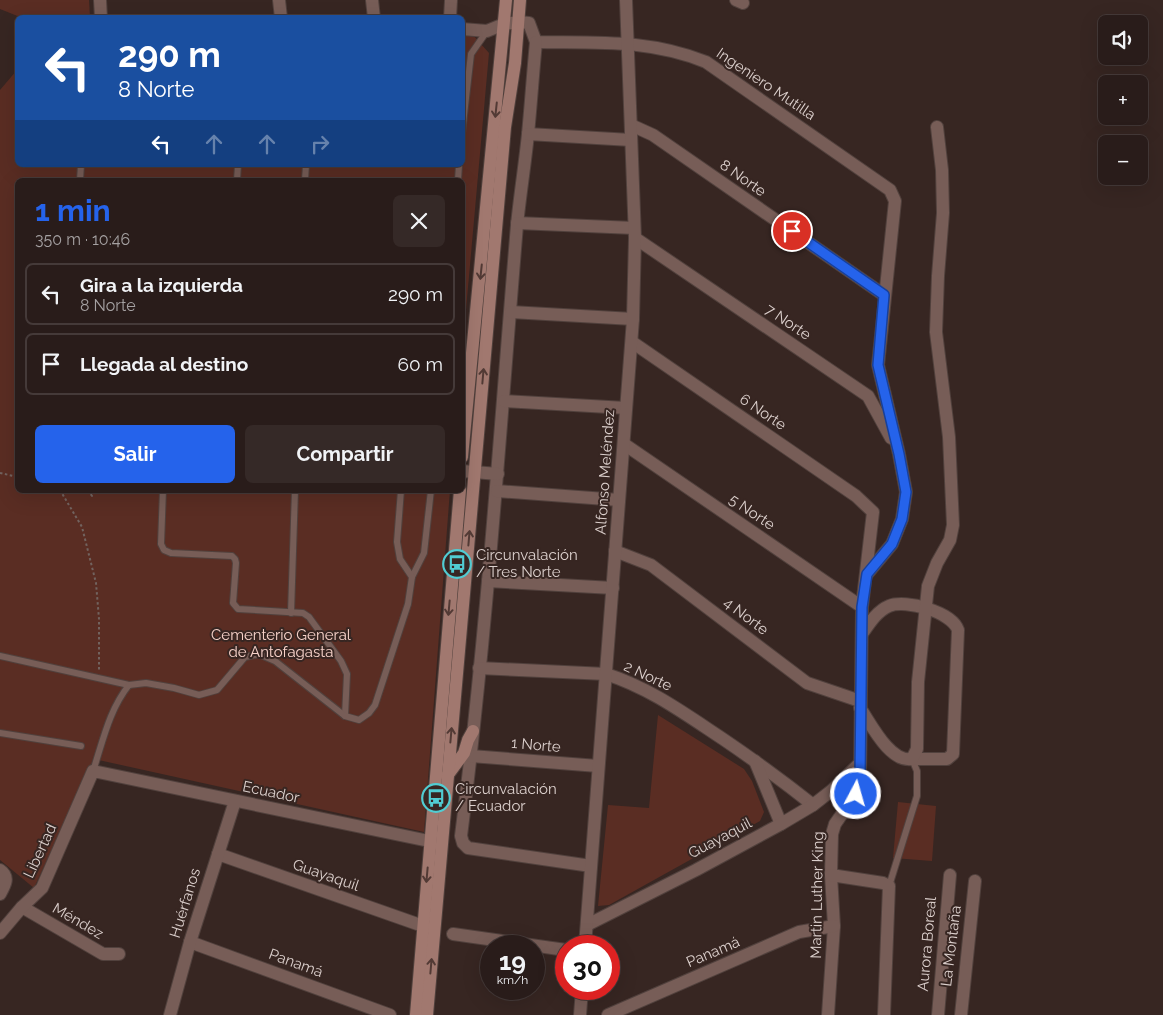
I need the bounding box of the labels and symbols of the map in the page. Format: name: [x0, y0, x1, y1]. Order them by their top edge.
street label: Ingeniero Mutilla: [713, 44, 819, 124]
one-way arrow: [491, 102, 501, 118]
street label: 8 Norte: [717, 156, 770, 200]
pin: [771, 210, 813, 252]
one-way arrow: [476, 263, 485, 279]
street label: 7 Norte: [762, 300, 814, 344]
one-way arrow: [479, 369, 488, 385]
street label: 6 Norte: [736, 390, 790, 434]
street label: Alfonso Meléndez: [592, 409, 618, 535]
street label: 5 Norte: [726, 490, 778, 534]
one-way arrow: [464, 530, 474, 546]
place label: Circunvalación / Tres Norte: [476, 546, 578, 581]
bus stop icon: Circunvalación / Tres Norte: [442, 549, 472, 579]
street label: 4 Norte: [720, 593, 772, 639]
one-way arrow: [445, 600, 454, 616]
park label: Cementerio General de Antofagasta: [211, 626, 352, 661]
street label: 2 Norte: [621, 657, 675, 695]
one-way arrow: [446, 727, 456, 743]
street label: 1 Norte: [511, 734, 562, 756]
position arrow: [829, 767, 881, 819]
street label: Ecuador: [241, 777, 302, 807]
place label: Circunvalación / Ecuador: [455, 780, 557, 815]
bus stop icon: Circunvalación / Ecuador: [421, 783, 451, 813]
street label: Guayaquil: [685, 813, 756, 862]
street label: Libertad: [20, 821, 60, 881]
street label: Martin Luther King: [807, 831, 827, 959]
street label: Guayaquil: [290, 855, 363, 895]
street label: Huérfanos: [166, 866, 204, 940]
one-way arrow: [422, 867, 432, 883]
street label: Aurora Boreal: [914, 895, 940, 992]
street label: Méndez: [49, 899, 107, 943]
street label: La Montaña: [937, 904, 965, 988]
street label: Panamá: [684, 933, 742, 971]
speed limit sign: 30: [555, 935, 620, 1000]
street label: Panamá: [266, 945, 326, 981]
one-way arrow: [426, 959, 436, 975]

